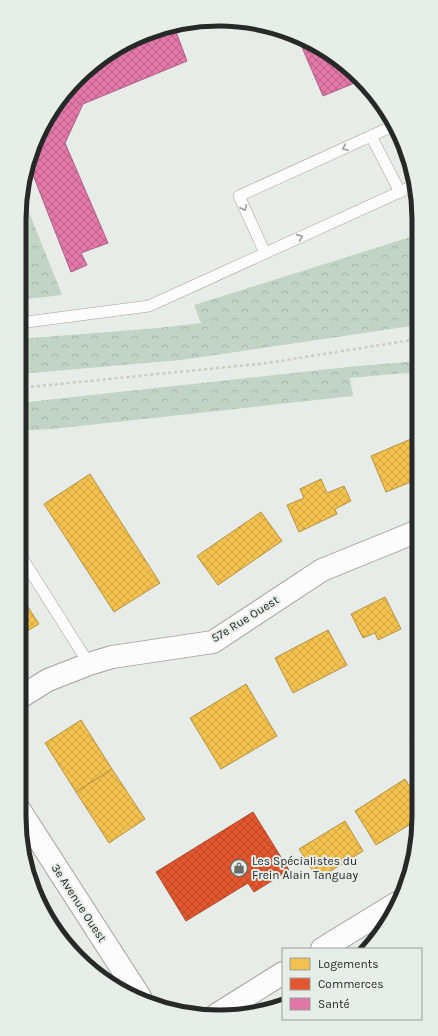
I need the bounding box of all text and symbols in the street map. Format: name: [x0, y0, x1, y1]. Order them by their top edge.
one-way arrow: [342, 143, 349, 151]
one-way arrow: [239, 204, 247, 212]
one-way arrow: [296, 234, 304, 242]
street label: 57e Rue Ouest: [209, 592, 282, 645]
place label: Les Spécialistes du Frein Alain Tanguay: [252, 854, 358, 882]
shop icon: Les Spécialistes du Frein Alain Tanguay: [229, 858, 249, 878]
street label: 3e Avenue Ouest: [49, 861, 110, 945]
legend: [282, 948, 422, 1020]
text: Logements: [318, 957, 379, 971]
text: Commerces: [318, 977, 384, 991]
text: Santé: [318, 997, 350, 1011]

